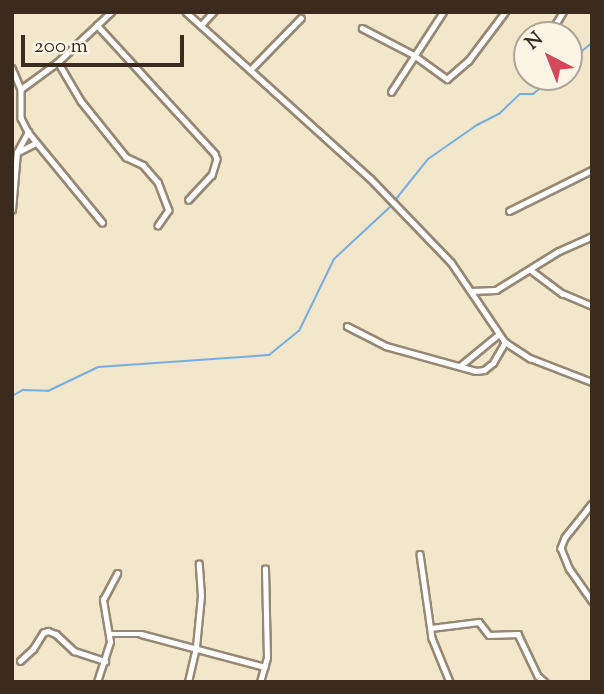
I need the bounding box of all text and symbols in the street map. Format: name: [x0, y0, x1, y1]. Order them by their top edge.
scale bar: [24, 21, 187, 65]
north arrow: [513, 21, 583, 91]
text: N: [520, 26, 550, 57]
text: 200 m: [34, 32, 88, 62]

